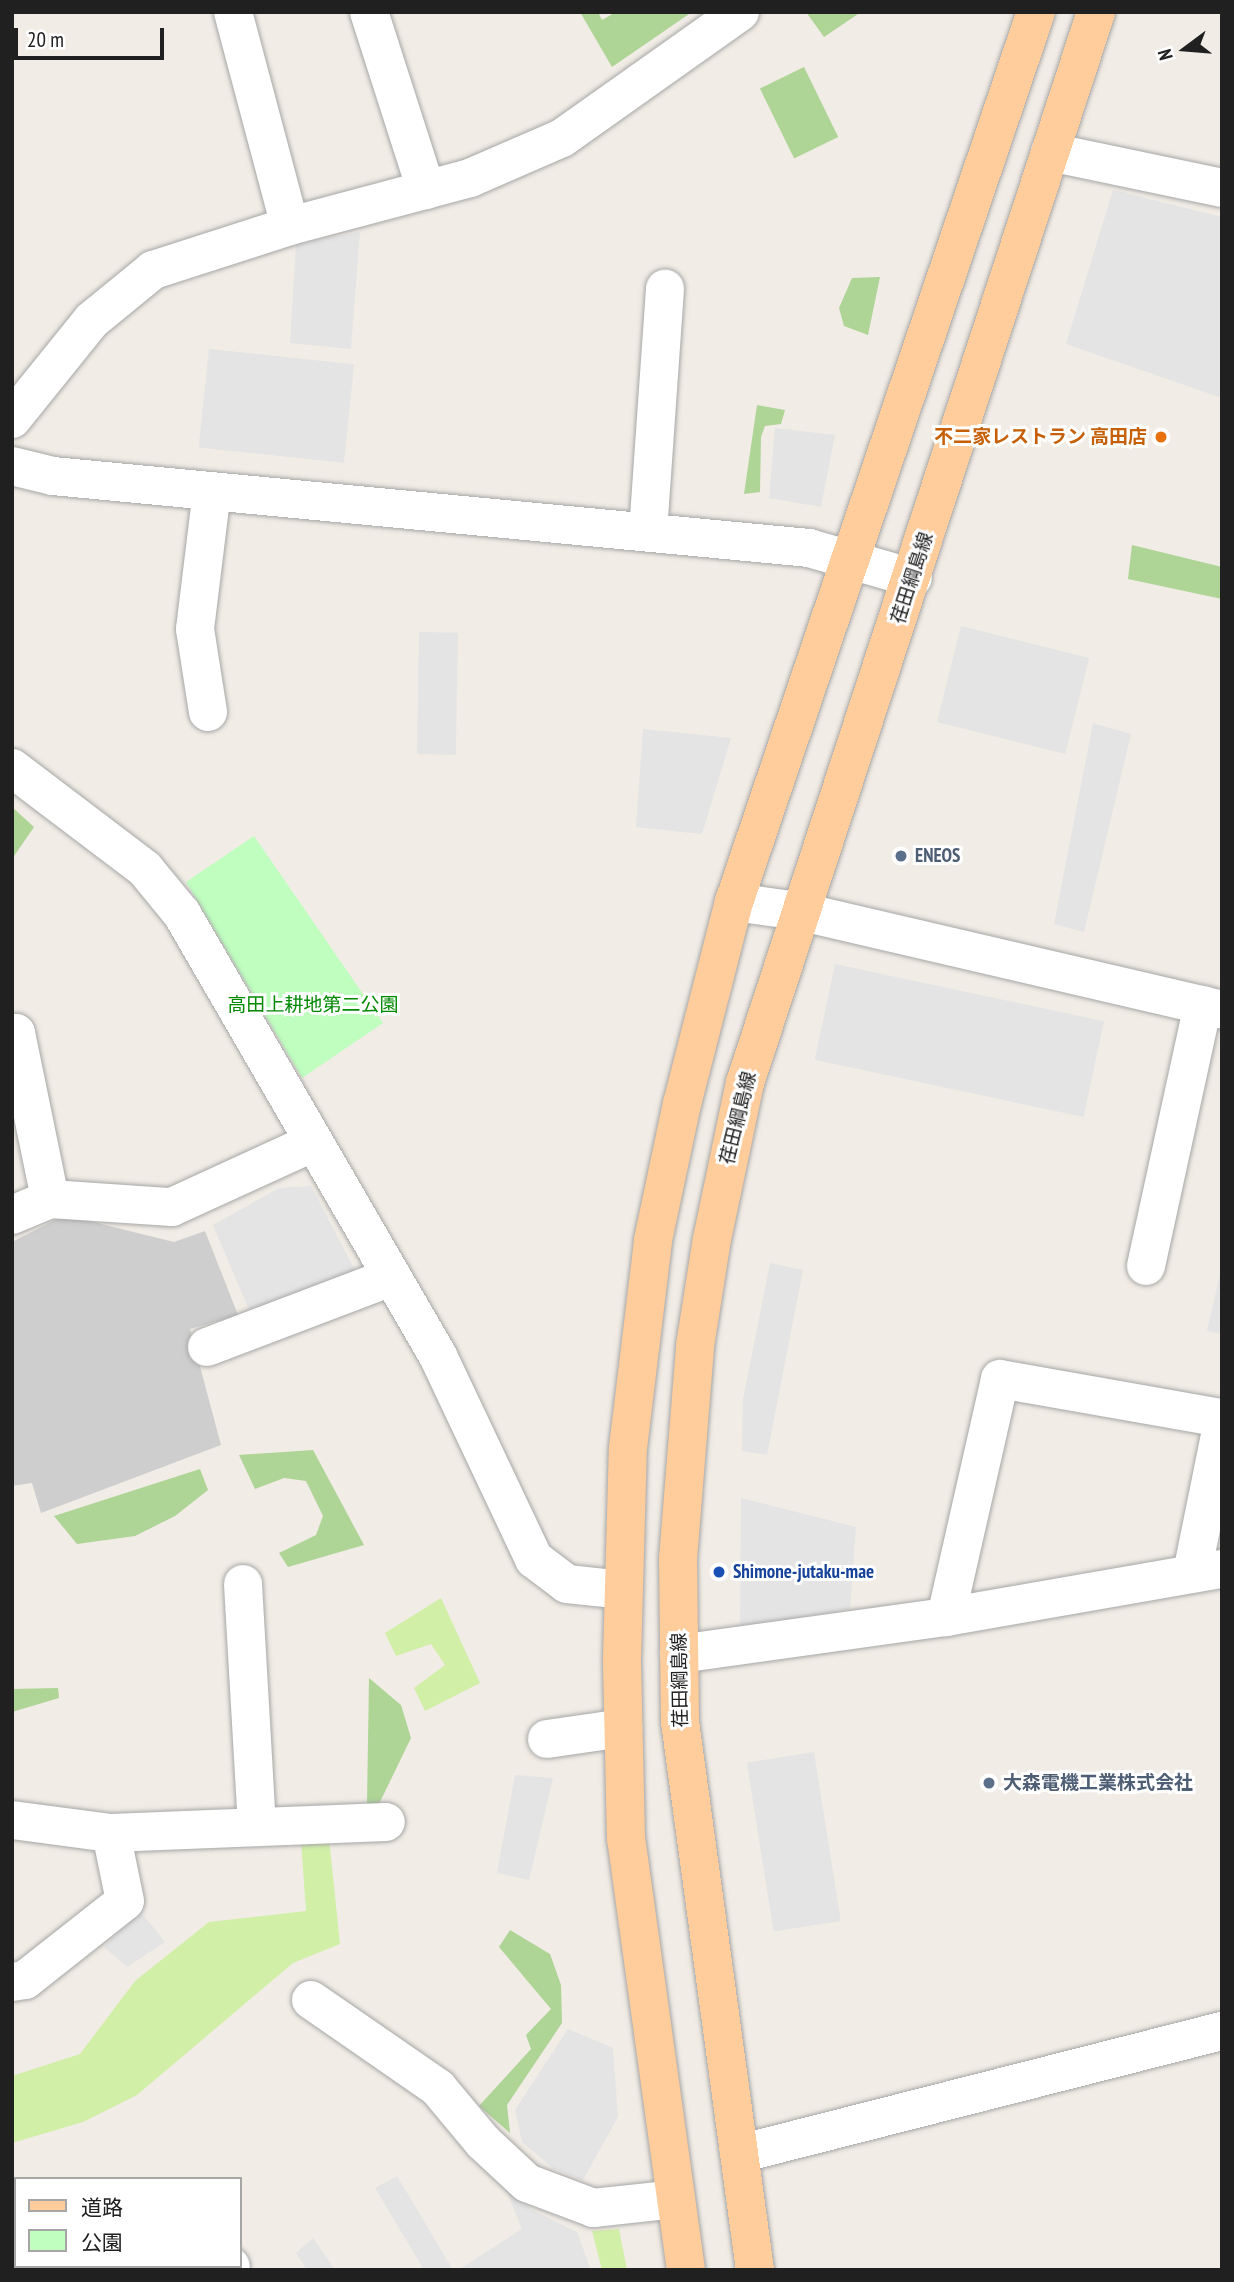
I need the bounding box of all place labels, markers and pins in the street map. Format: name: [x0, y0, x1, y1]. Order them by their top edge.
place label: 不二家レストラン 高田店: [934, 426, 1147, 448]
marker: 不二家レストラン 高田店: [1153, 429, 1169, 445]
place label: ENEOS: [915, 845, 960, 867]
marker: ENEOS: [893, 848, 909, 864]
place label: Shimone-jutaku-mae: [733, 1561, 874, 1583]
marker: Shimone-jutaku-mae: [711, 1564, 727, 1580]
place label: 大森電機工業株式会社: [1003, 1772, 1193, 1794]
marker: 大森電機工業株式会社: [981, 1775, 997, 1791]

